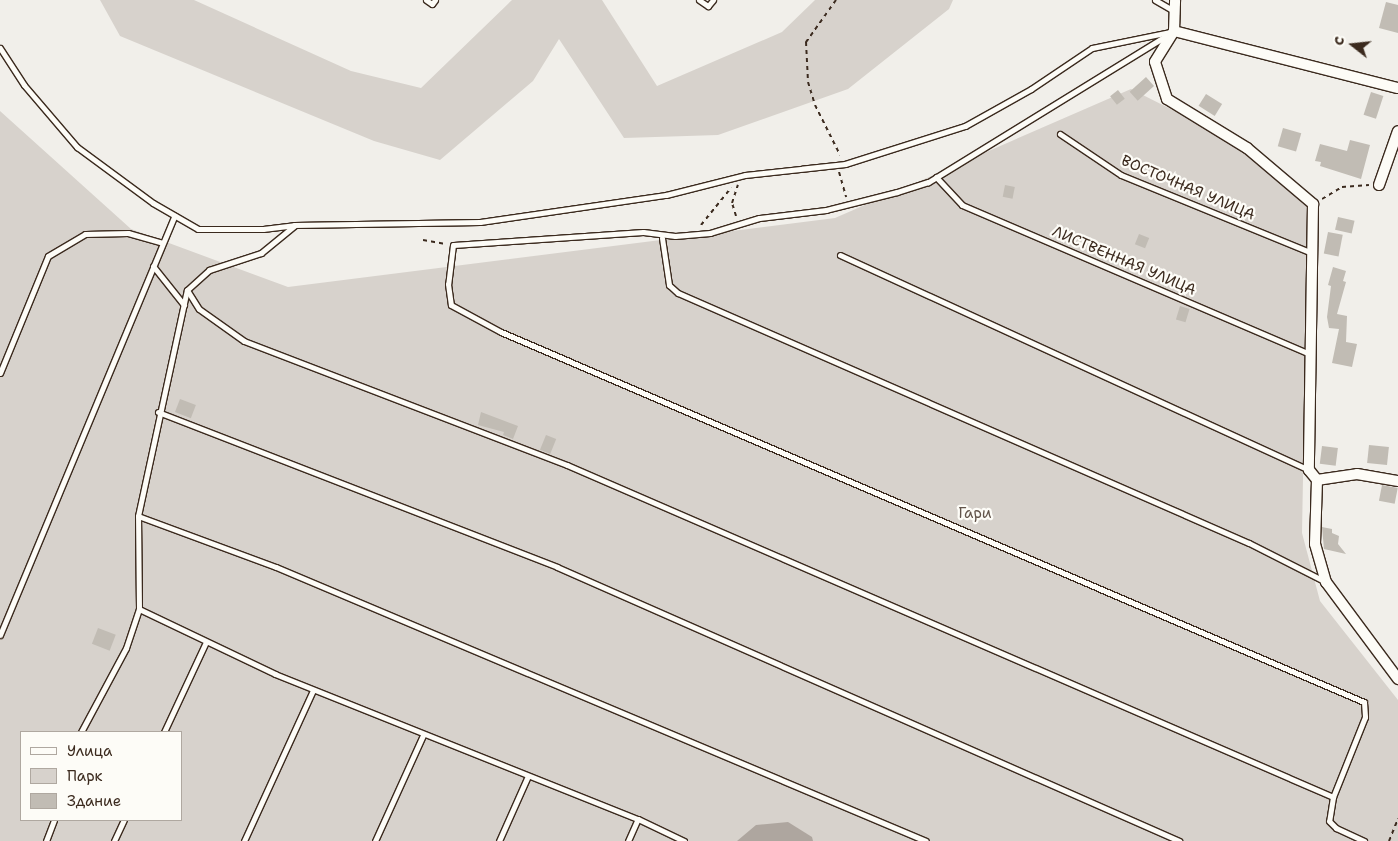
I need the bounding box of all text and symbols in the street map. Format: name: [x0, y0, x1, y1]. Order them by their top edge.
north arrow: [1328, 20, 1378, 70]
text: С: [1329, 34, 1348, 47]
street label: ВОСТОЧНАЯ УЛИЦА: [1118, 152, 1258, 224]
street label: ЛИСТВЕННАЯ УЛИЦА: [1049, 223, 1199, 299]
park label: Гари: [958, 505, 992, 523]
legend: [20, 731, 182, 821]
text: Улица: [67, 741, 112, 761]
text: Парк: [67, 766, 103, 786]
text: Здание: [67, 791, 121, 811]

